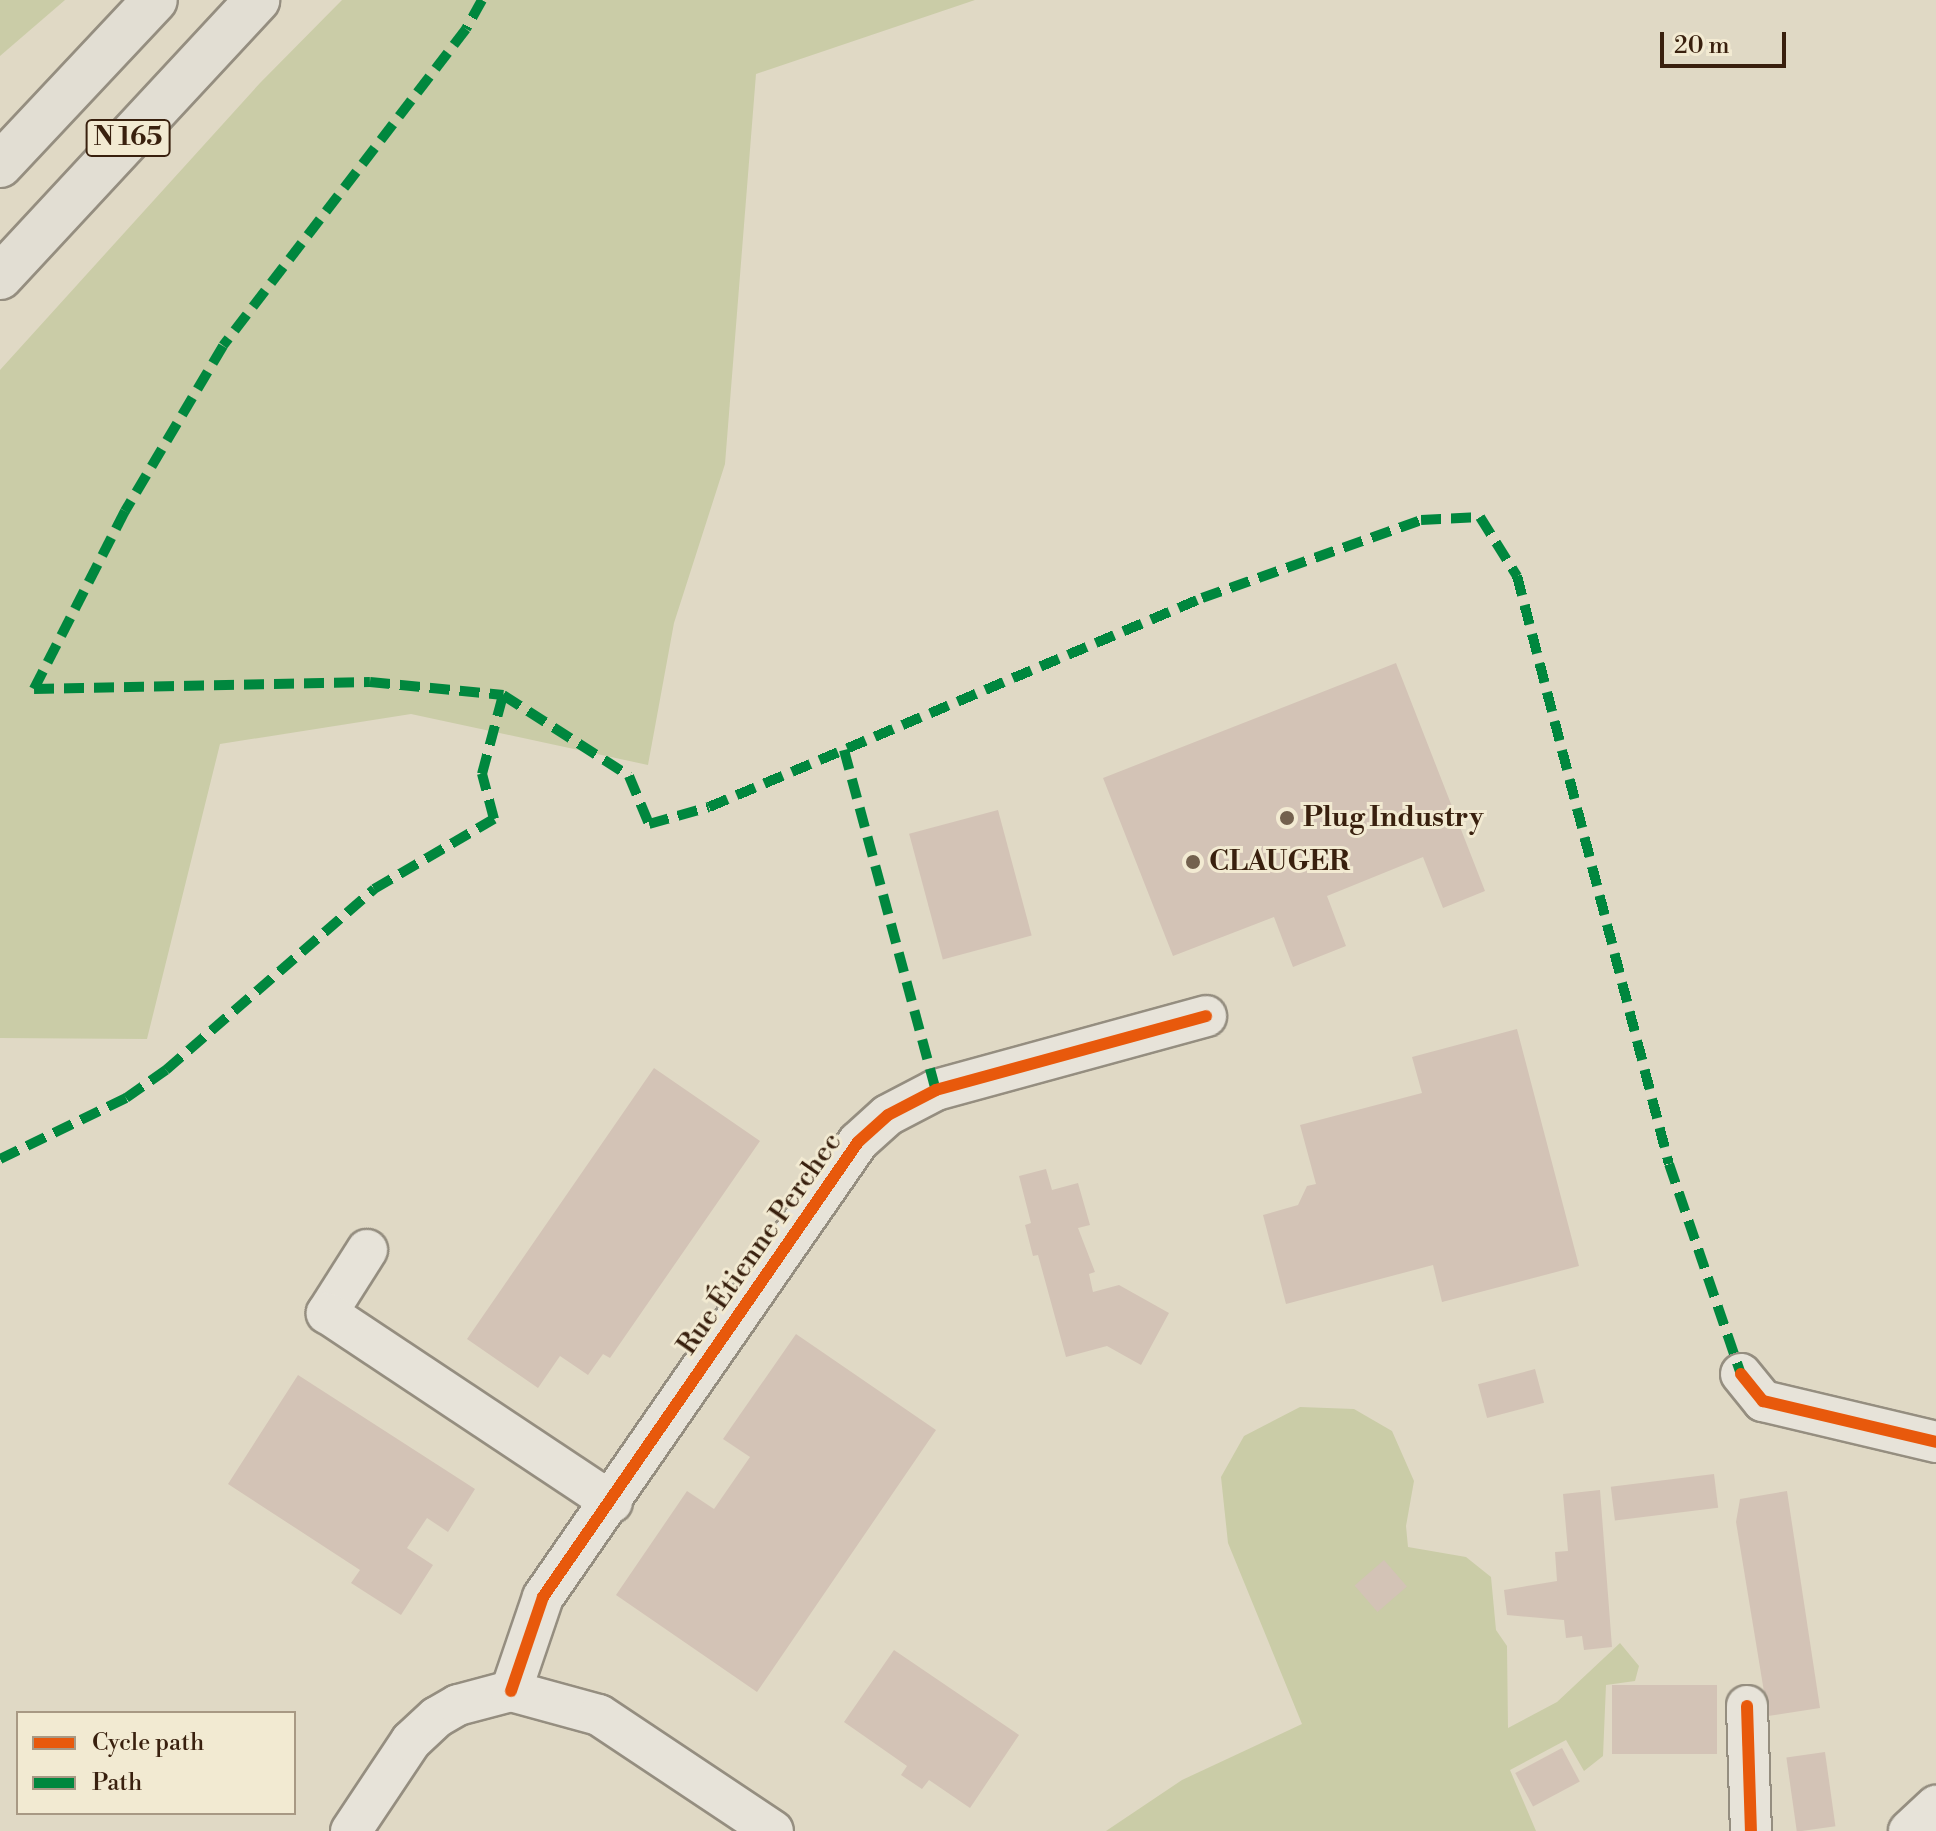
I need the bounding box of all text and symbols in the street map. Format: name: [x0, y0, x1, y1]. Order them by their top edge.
scale bar: [1664, 16, 1790, 66]
text: 20 m: [1674, 31, 1730, 61]
road number: N 165: [84, 116, 172, 160]
place label: Plug Industry: [1303, 801, 1483, 835]
marker: Plug Industry: [1278, 809, 1296, 827]
place label: CLAUGER: [1209, 845, 1350, 879]
marker: CLAUGER: [1184, 853, 1202, 871]
street label: Rue Étienne Perchec: [671, 1127, 849, 1361]
legend: [16, 1711, 296, 1815]
text: Cycle path: [92, 1728, 204, 1758]
text: Path: [92, 1768, 142, 1798]

